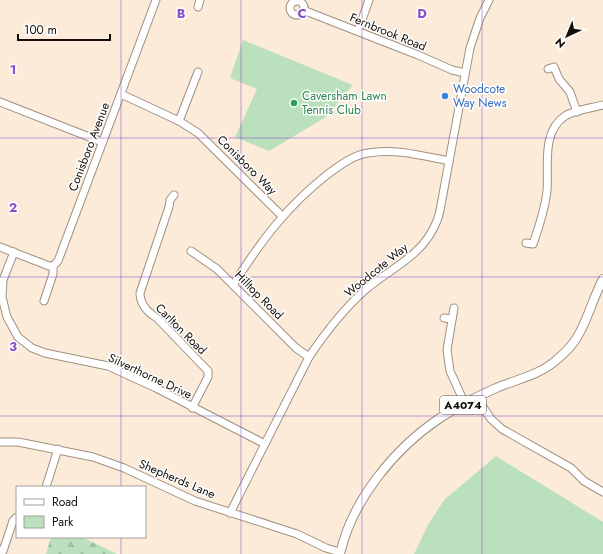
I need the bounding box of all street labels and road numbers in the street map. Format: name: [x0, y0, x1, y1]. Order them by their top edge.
street label: Fernbrook Road: [347, 9, 429, 55]
street label: Conisboro Avenue: [64, 100, 114, 194]
street label: Conisboro Way: [213, 131, 282, 200]
street label: Woodcote Way: [340, 238, 412, 301]
street label: Hilltop Road: [230, 266, 288, 324]
street label: Carlton Road: [151, 299, 211, 359]
street label: Silverthorne Drive: [105, 349, 195, 403]
road number: A4074: [440, 396, 486, 414]
street label: Shepherds Lane: [136, 455, 218, 503]

